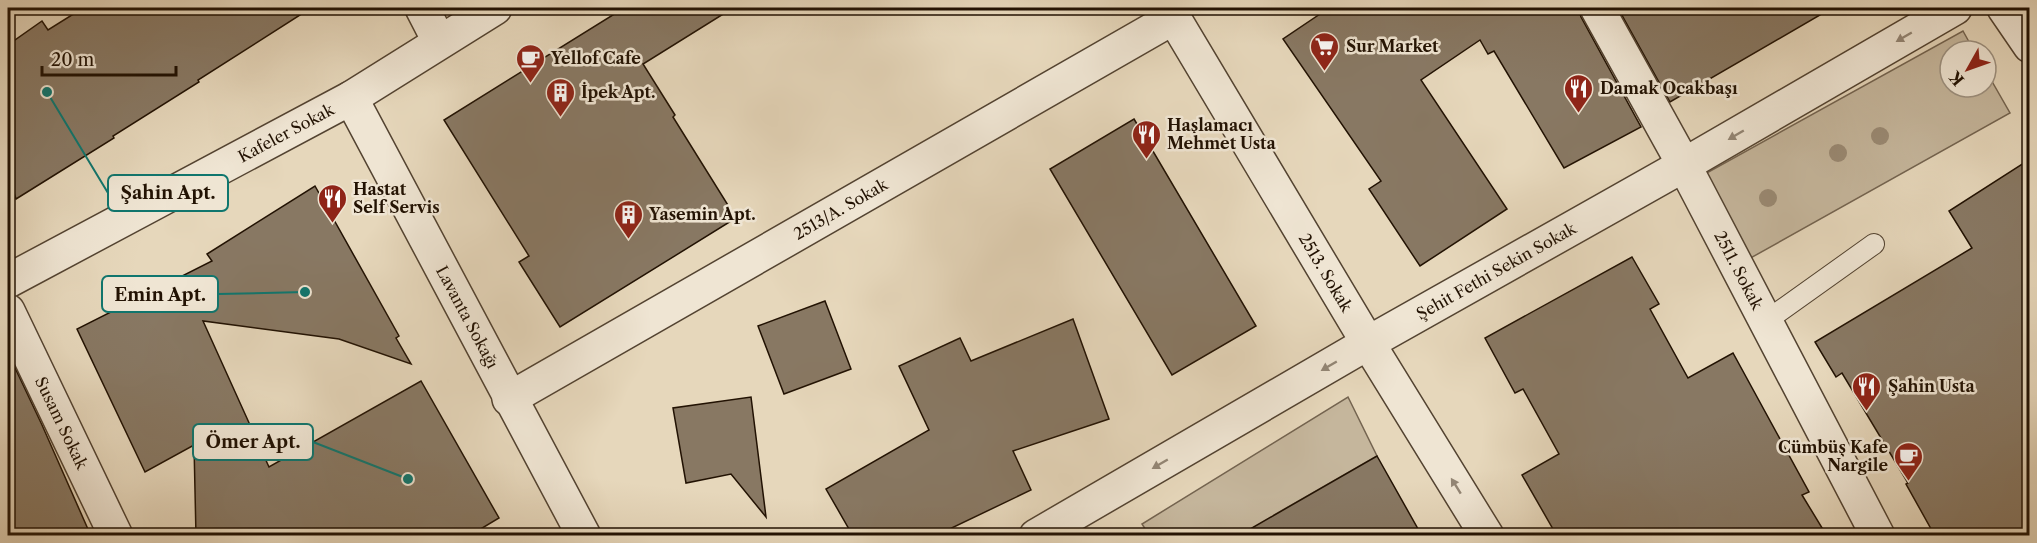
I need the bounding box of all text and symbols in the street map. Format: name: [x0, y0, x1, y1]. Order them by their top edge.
supermarket icon: Sur Market: [1309, 30, 1341, 72]
one-way arrow: [1896, 32, 1913, 42]
place label: Sur Market: [1346, 36, 1439, 56]
scale bar: [42, 39, 176, 77]
north arrow: [1938, 39, 1998, 99]
cafe icon: Yellof Cafe: [514, 42, 546, 84]
place label: Yellof Cafe: [550, 48, 641, 68]
text: 20 m: [51, 49, 95, 71]
text: K: [1944, 66, 1968, 90]
restaurant icon: Damak Ocakbaşı: [1563, 72, 1595, 114]
building icon: İpek Apt.: [544, 76, 576, 118]
place label: Damak Ocakbaşı: [1600, 78, 1738, 98]
place label: İpek Apt.: [581, 82, 655, 102]
street label: Kafeler Sokak: [235, 99, 338, 166]
place label: Haşlamacı Mehmet Usta: [1167, 115, 1276, 153]
restaurant icon: Haşlamacı Mehmet Usta: [1130, 118, 1162, 160]
one-way arrow: [1728, 130, 1744, 141]
street label: 2513/A. Sokak: [790, 174, 892, 244]
callout: Şahin Apt.: [108, 175, 228, 211]
place label: Hastat Self Servis: [353, 179, 440, 217]
text: Şahin Apt.: [121, 182, 215, 204]
restaurant icon: Hastat Self Servis: [316, 182, 348, 224]
building icon: Yasemin Apt.: [612, 198, 644, 240]
place label: Yasemin Apt.: [648, 204, 756, 224]
street label: Şehit Fethi Sekin Sokak: [1413, 218, 1580, 324]
street label: 2511. Sokak: [1710, 227, 1768, 313]
street label: 2513. Sokak: [1295, 230, 1357, 316]
street label: Lavanta Sokağı: [432, 262, 503, 372]
callout: Emin Apt.: [102, 276, 218, 312]
text: Emin Apt.: [114, 284, 206, 306]
one-way arrow: [1320, 361, 1337, 371]
restaurant icon: Şahin Usta: [1851, 370, 1883, 412]
street label: Susam Sokak: [31, 373, 93, 473]
place label: Şahin Usta: [1888, 376, 1975, 396]
callout: Ömer Apt.: [193, 424, 313, 460]
text: Ömer Apt.: [206, 430, 300, 453]
place label: Cümbüş Kafe Nargile: [1778, 437, 1888, 475]
cafe icon: Cümbüş Kafe Nargile: [1893, 440, 1925, 482]
one-way arrow: [1151, 459, 1168, 469]
one-way arrow: [1450, 478, 1461, 494]

